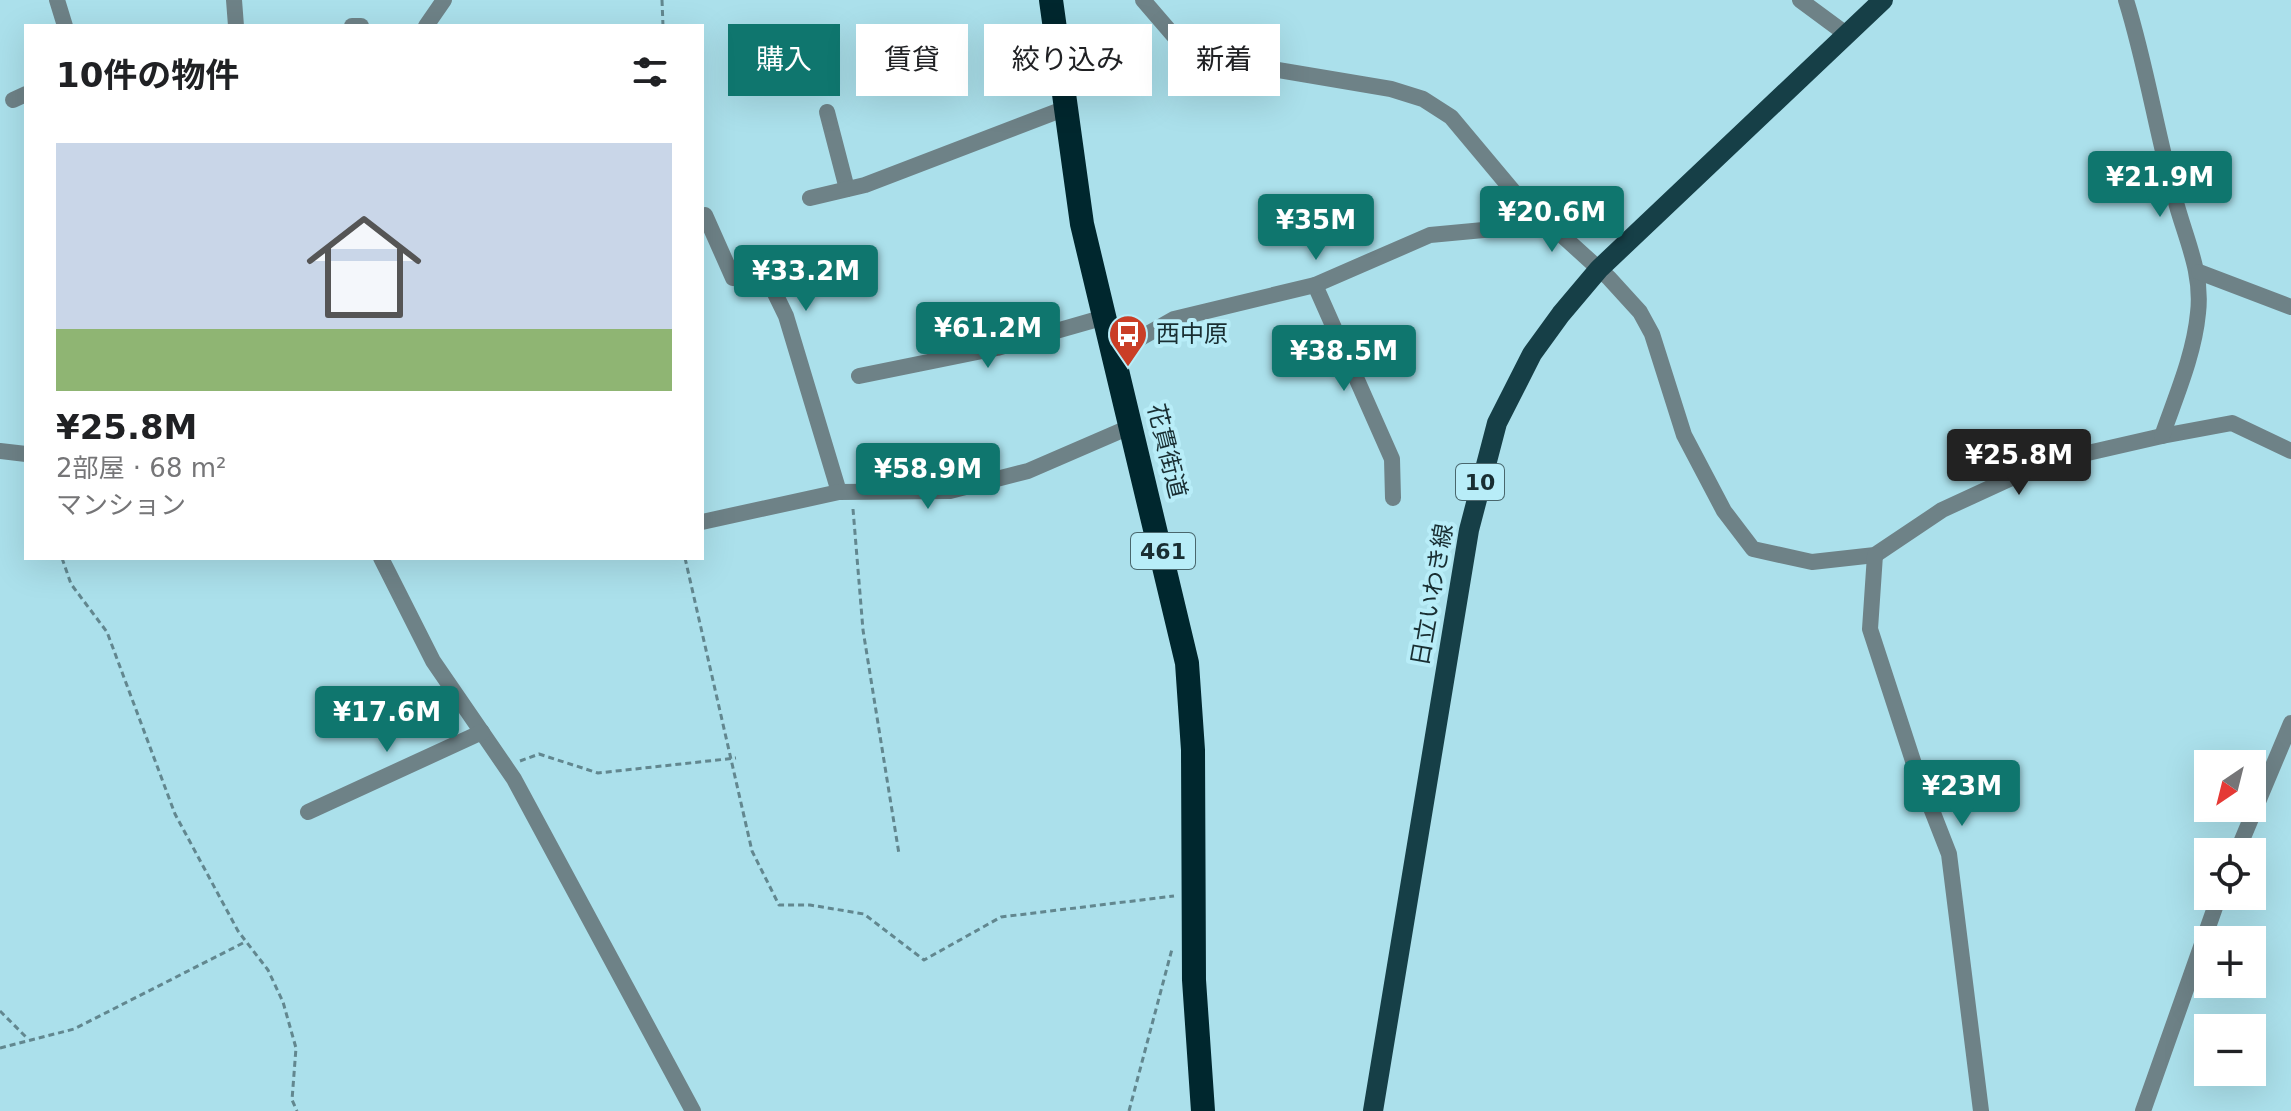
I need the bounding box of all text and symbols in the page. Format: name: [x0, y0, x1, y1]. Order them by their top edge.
chip: 購入: [728, 24, 840, 96]
chip: 賃貸: [856, 24, 968, 96]
chip: 絞り込み: [984, 24, 1152, 96]
chip: 新着: [1168, 24, 1280, 96]
icon: filters: [628, 50, 672, 94]
text: 10件の物件: [56, 55, 239, 95]
pin: ¥21.9M: [2095, 151, 2225, 219]
text: ¥21.9M: [2106, 162, 2214, 192]
pin: ¥20.6M: [1487, 186, 1617, 254]
pin: ¥35M: [1269, 194, 1363, 262]
icon: home: [292, 195, 436, 339]
text: ¥20.6M: [1498, 197, 1606, 227]
text: ¥35M: [1276, 205, 1356, 235]
pin: ¥33.2M: [741, 245, 871, 313]
text: ¥33.2M: [752, 256, 860, 286]
pin: ¥61.2M: [923, 302, 1053, 370]
text: ¥61.2M: [934, 313, 1042, 343]
bus stop icon: 西中原: [1107, 313, 1149, 368]
place label: 西中原: [1156, 320, 1228, 348]
pin: ¥38.5M: [1279, 325, 1409, 393]
text: ¥38.5M: [1290, 336, 1398, 366]
street label: 花貫街道: [1142, 401, 1192, 501]
text: ¥25.8M: [56, 407, 197, 447]
pin: ¥25.8M: [1954, 429, 2084, 497]
text: ¥25.8M: [1965, 440, 2073, 470]
pin: ¥58.9M: [863, 443, 993, 511]
text: 2部屋 · 68 m²: [56, 453, 226, 483]
text: ¥58.9M: [874, 454, 982, 484]
road number: 10: [1456, 464, 1504, 500]
text: マンション: [56, 490, 186, 520]
street label: 日立いわき線: [1406, 522, 1458, 668]
road number: 461: [1131, 533, 1195, 569]
pin: ¥17.6M: [322, 686, 452, 754]
text: ¥17.6M: [333, 697, 441, 727]
north arrow: [2194, 750, 2266, 822]
map controls: [2194, 750, 2266, 1086]
pin: ¥23M: [1915, 760, 2009, 828]
text: ¥23M: [1922, 771, 2002, 801]
button: locate: [2194, 838, 2266, 910]
button: +: [2194, 926, 2266, 998]
button: −: [2194, 1014, 2266, 1086]

